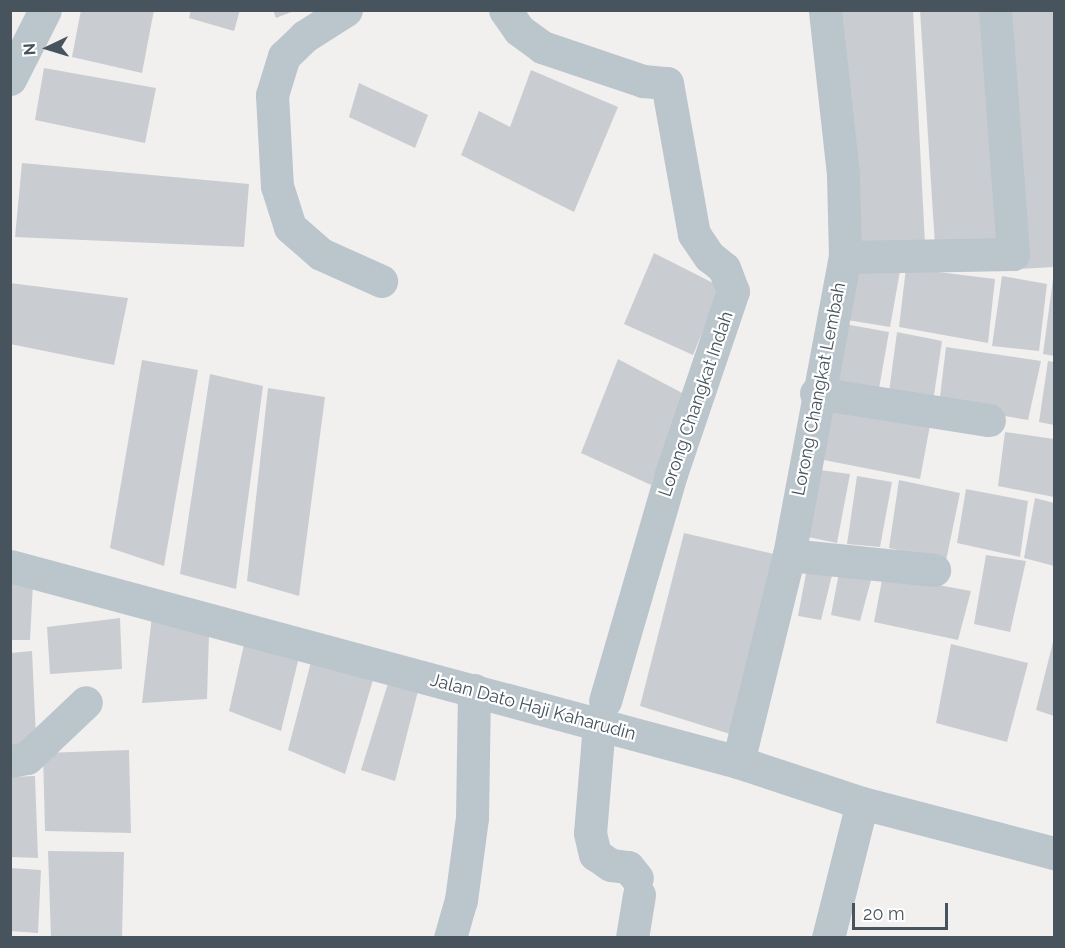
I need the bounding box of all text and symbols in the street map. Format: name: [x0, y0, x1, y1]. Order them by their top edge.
north arrow: [18, 18, 78, 78]
text: N: [20, 43, 39, 56]
street label: Lorong Changkat Lembah: [788, 280, 850, 498]
street label: Lorong Changkat Indah: [654, 309, 738, 499]
street label: Jalan Dato Haji Kaharudin: [428, 669, 638, 745]
scale bar: [855, 891, 951, 929]
text: 20 m: [863, 903, 905, 924]

